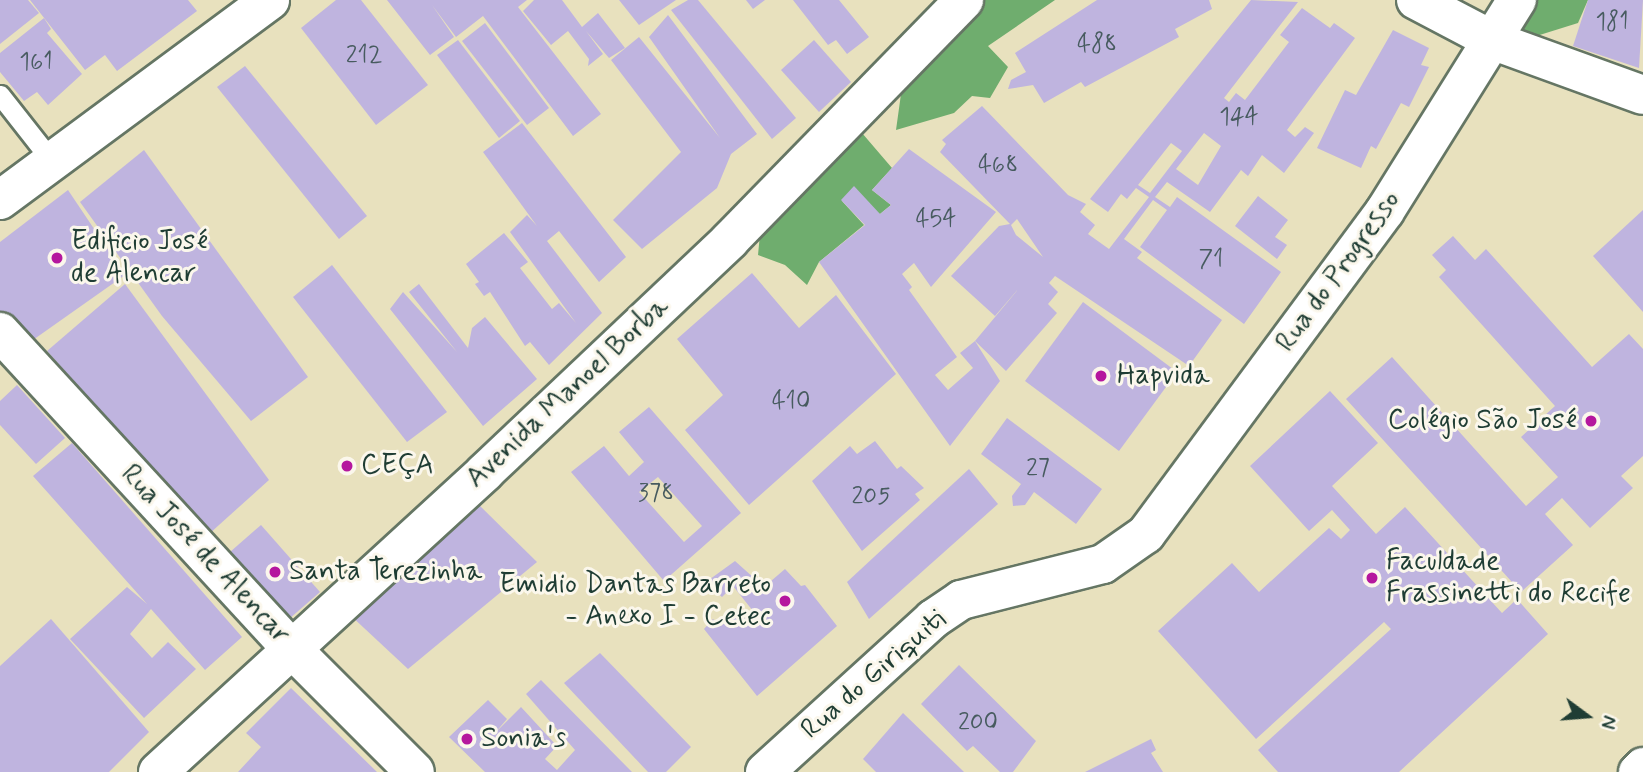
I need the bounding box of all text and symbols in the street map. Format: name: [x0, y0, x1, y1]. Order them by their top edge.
house number: 181: [1595, 9, 1629, 37]
house number: 488: [1077, 31, 1117, 59]
house number: 212: [346, 42, 382, 70]
house number: 161: [19, 49, 53, 77]
house number: 144: [1219, 104, 1259, 132]
house number: 468: [978, 152, 1018, 180]
street label: Rua do Progresso: [1269, 184, 1409, 360]
house number: 454: [916, 206, 956, 234]
place label: Edificio José de Alencar: [71, 225, 209, 291]
house number: 71: [1199, 246, 1223, 274]
marker: Edificio José de Alencar: [49, 250, 65, 266]
street label: Avenida Manoel Borba: [460, 291, 676, 495]
place label: Hapvida: [1117, 359, 1210, 393]
marker: Hapvida: [1091, 366, 1111, 386]
house number: 410: [772, 388, 810, 416]
place label: Colégio São José: [1387, 404, 1577, 438]
marker: Colégio São José: [1583, 413, 1599, 429]
place label: CEÇA: [361, 449, 434, 483]
house number: 27: [1026, 455, 1050, 483]
street label: Rua José de Alencar: [112, 457, 298, 653]
marker: CEÇA: [339, 458, 355, 474]
house number: 378: [638, 480, 674, 508]
house number: 205: [852, 483, 890, 511]
place label: Faculdade Frassinetti do Recife: [1386, 545, 1633, 611]
place label: Santa Terezinha: [289, 555, 481, 589]
marker: Santa Terezinha: [267, 564, 283, 580]
place label: Emidio Dantas Barreto - Anexo I - Cetec: [495, 568, 771, 634]
marker: Faculdade Frassinetti do Recife: [1364, 570, 1380, 586]
marker: Emidio Dantas Barreto - Anexo I - Cetec: [777, 593, 793, 609]
street label: Rua do Giriquiti: [794, 603, 954, 747]
north arrow: [1552, 681, 1622, 751]
house number: 200: [958, 709, 998, 737]
text: N: [1594, 712, 1621, 731]
place label: Sonia's: [481, 722, 566, 756]
marker: Sonia's: [459, 731, 475, 747]

